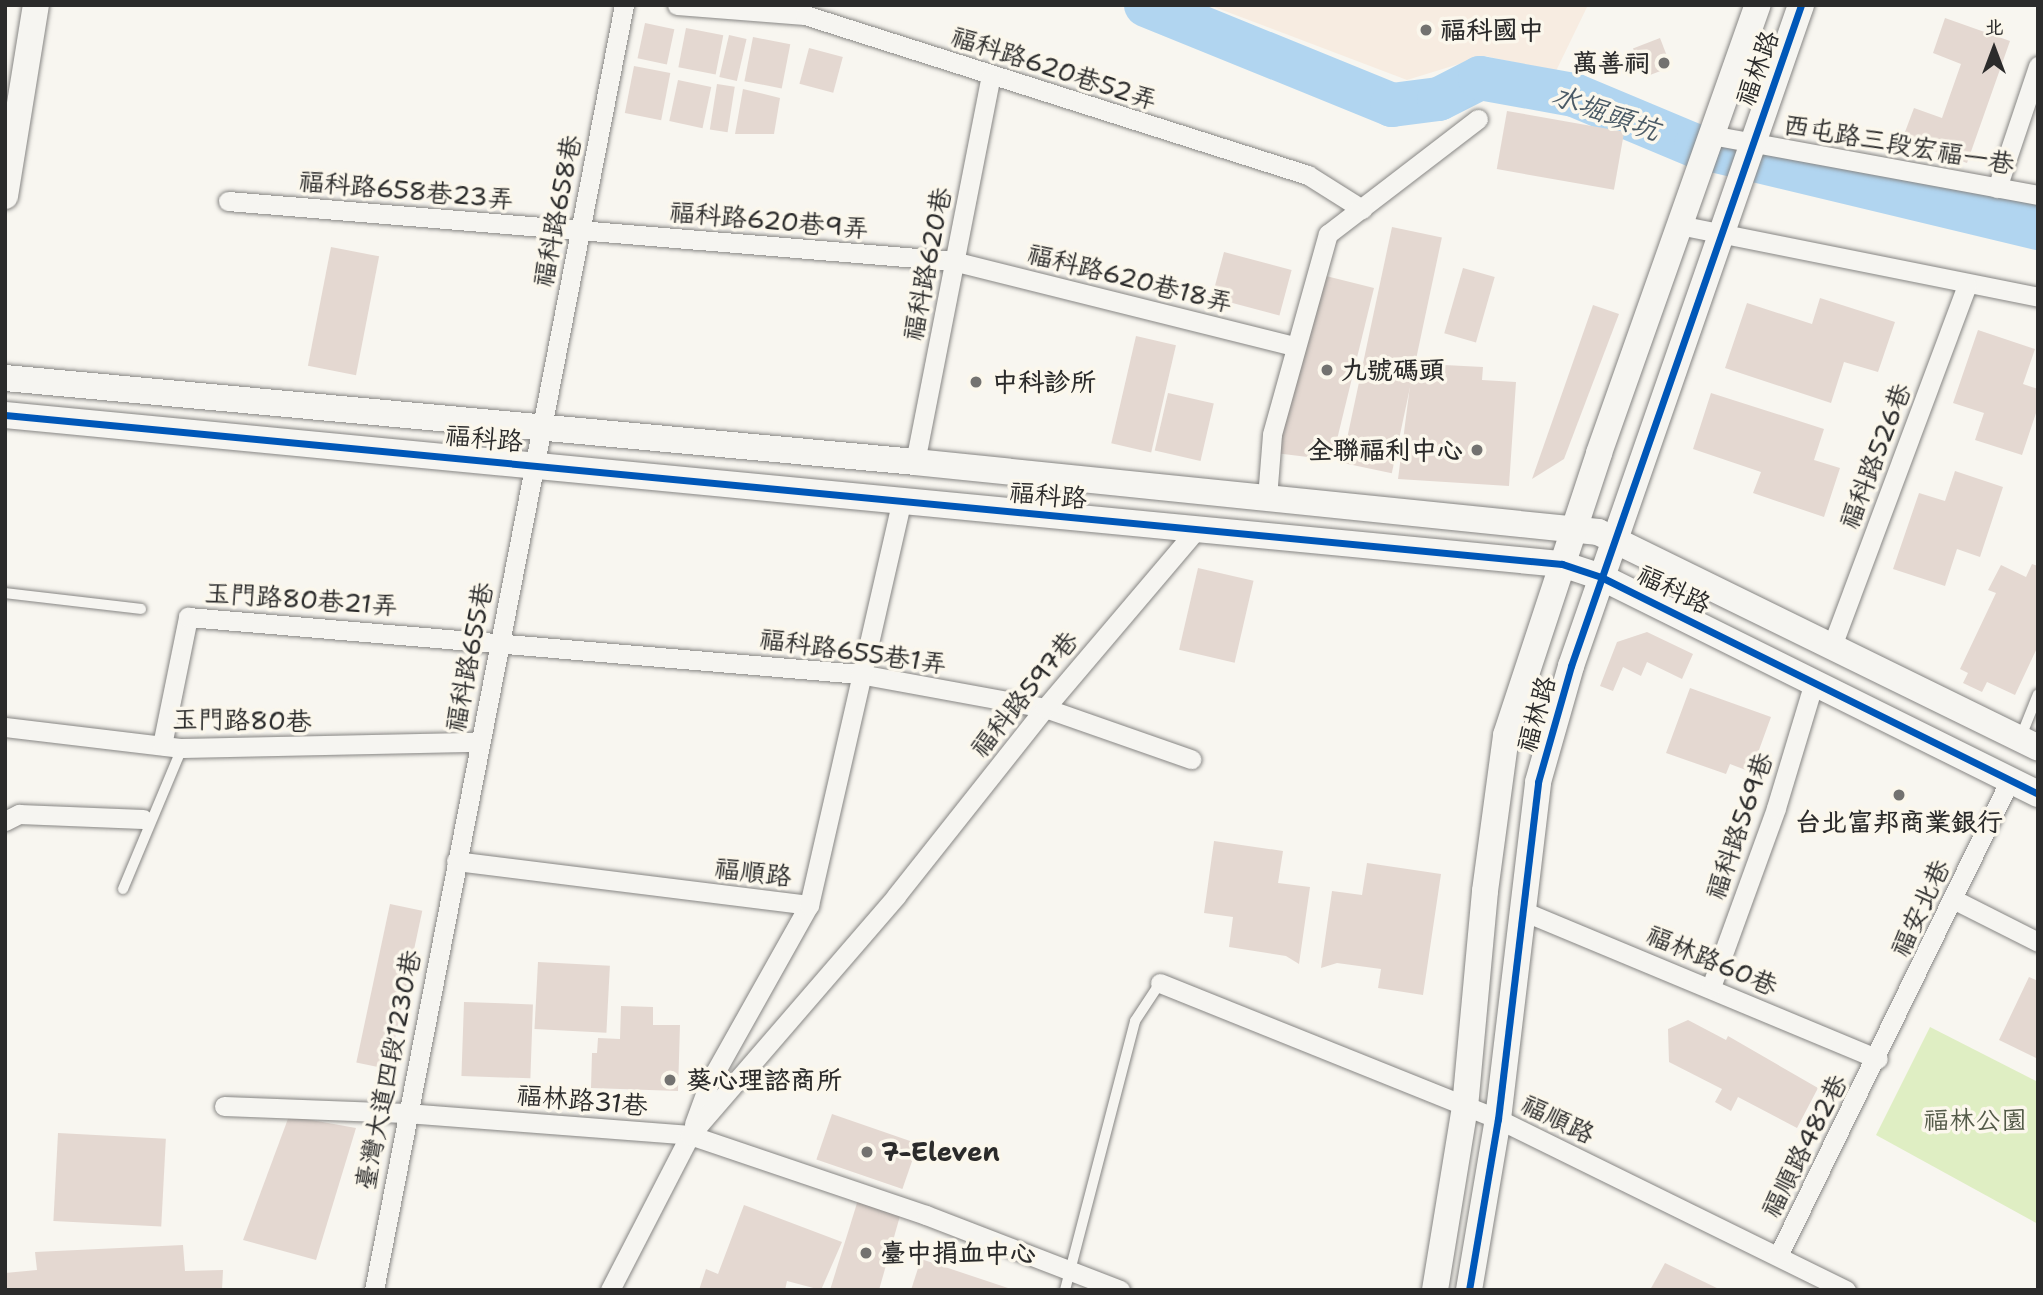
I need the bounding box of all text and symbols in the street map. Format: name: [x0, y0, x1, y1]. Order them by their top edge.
place label: 福科國中: [1440, 14, 1544, 46]
north arrow: [1959, 14, 2029, 84]
text: 北: [1984, 15, 2004, 40]
street label: 福科路620巷52弄: [947, 20, 1161, 116]
marker: 福科國中: [1418, 22, 1434, 38]
street label: 福林路: [1729, 26, 1785, 110]
place label: 萬善祠: [1572, 47, 1650, 79]
marker: 萬善祠: [1656, 55, 1672, 71]
water label: 水堀頭坑: [1548, 77, 1664, 147]
street label: 西屯路三段宏福一巷: [1781, 108, 2017, 180]
street label: 福科路658巷: [527, 132, 587, 290]
street label: 福科路658巷23弄: [297, 165, 515, 215]
street label: 福科路620巷: [897, 184, 957, 344]
street label: 福科路620巷9弄: [668, 196, 870, 244]
street label: 福科路620巷18弄: [1024, 237, 1236, 319]
place label: 九號碼頭: [1341, 354, 1445, 386]
marker: 九號碼頭: [1319, 362, 1335, 378]
place label: 中科診所: [992, 366, 1096, 398]
marker: 中科診所: [966, 372, 986, 392]
street label: 福科路526巷: [1833, 379, 1917, 533]
street label: 福科路: [444, 419, 524, 457]
place label: 全聯福利中心: [1307, 434, 1463, 466]
marker: 全聯福利中心: [1469, 442, 1485, 458]
street label: 福科路: [1008, 476, 1088, 514]
street label: 福科路: [1632, 558, 1716, 620]
street label: 玉門路80巷21弄: [203, 577, 399, 621]
street label: 福科路655巷: [439, 579, 499, 735]
street label: 福科路655巷1弄: [757, 622, 949, 680]
street label: 福科路597巷: [964, 624, 1084, 764]
street label: 福林路: [1510, 672, 1562, 756]
street label: 玉門路80巷: [172, 703, 312, 737]
street label: 福科路569巷: [1699, 748, 1779, 904]
marker: 台北富邦商業銀行: [1891, 787, 1907, 803]
place label: 台北富邦商業銀行: [1795, 806, 2003, 838]
street label: 福順路: [712, 852, 794, 892]
street label: 福安北巷: [1884, 854, 1956, 962]
street label: 福林路60巷: [1642, 918, 1782, 1002]
street label: 臺灣大道四段1230巷: [349, 947, 427, 1193]
place label: 葵心理諮商所: [686, 1064, 842, 1096]
street label: 福順路482巷: [1755, 1069, 1853, 1223]
marker: 葵心理諮商所: [660, 1070, 680, 1090]
street label: 福林路31巷: [515, 1079, 649, 1121]
street label: 福順路: [1516, 1088, 1600, 1150]
park label: 福林公園: [1923, 1104, 2027, 1136]
place label: 7-Eleven: [881, 1136, 1000, 1168]
marker: 7-Eleven: [859, 1144, 875, 1160]
place label: 臺中捐血中心: [880, 1237, 1036, 1269]
marker: 臺中捐血中心: [858, 1245, 874, 1261]

